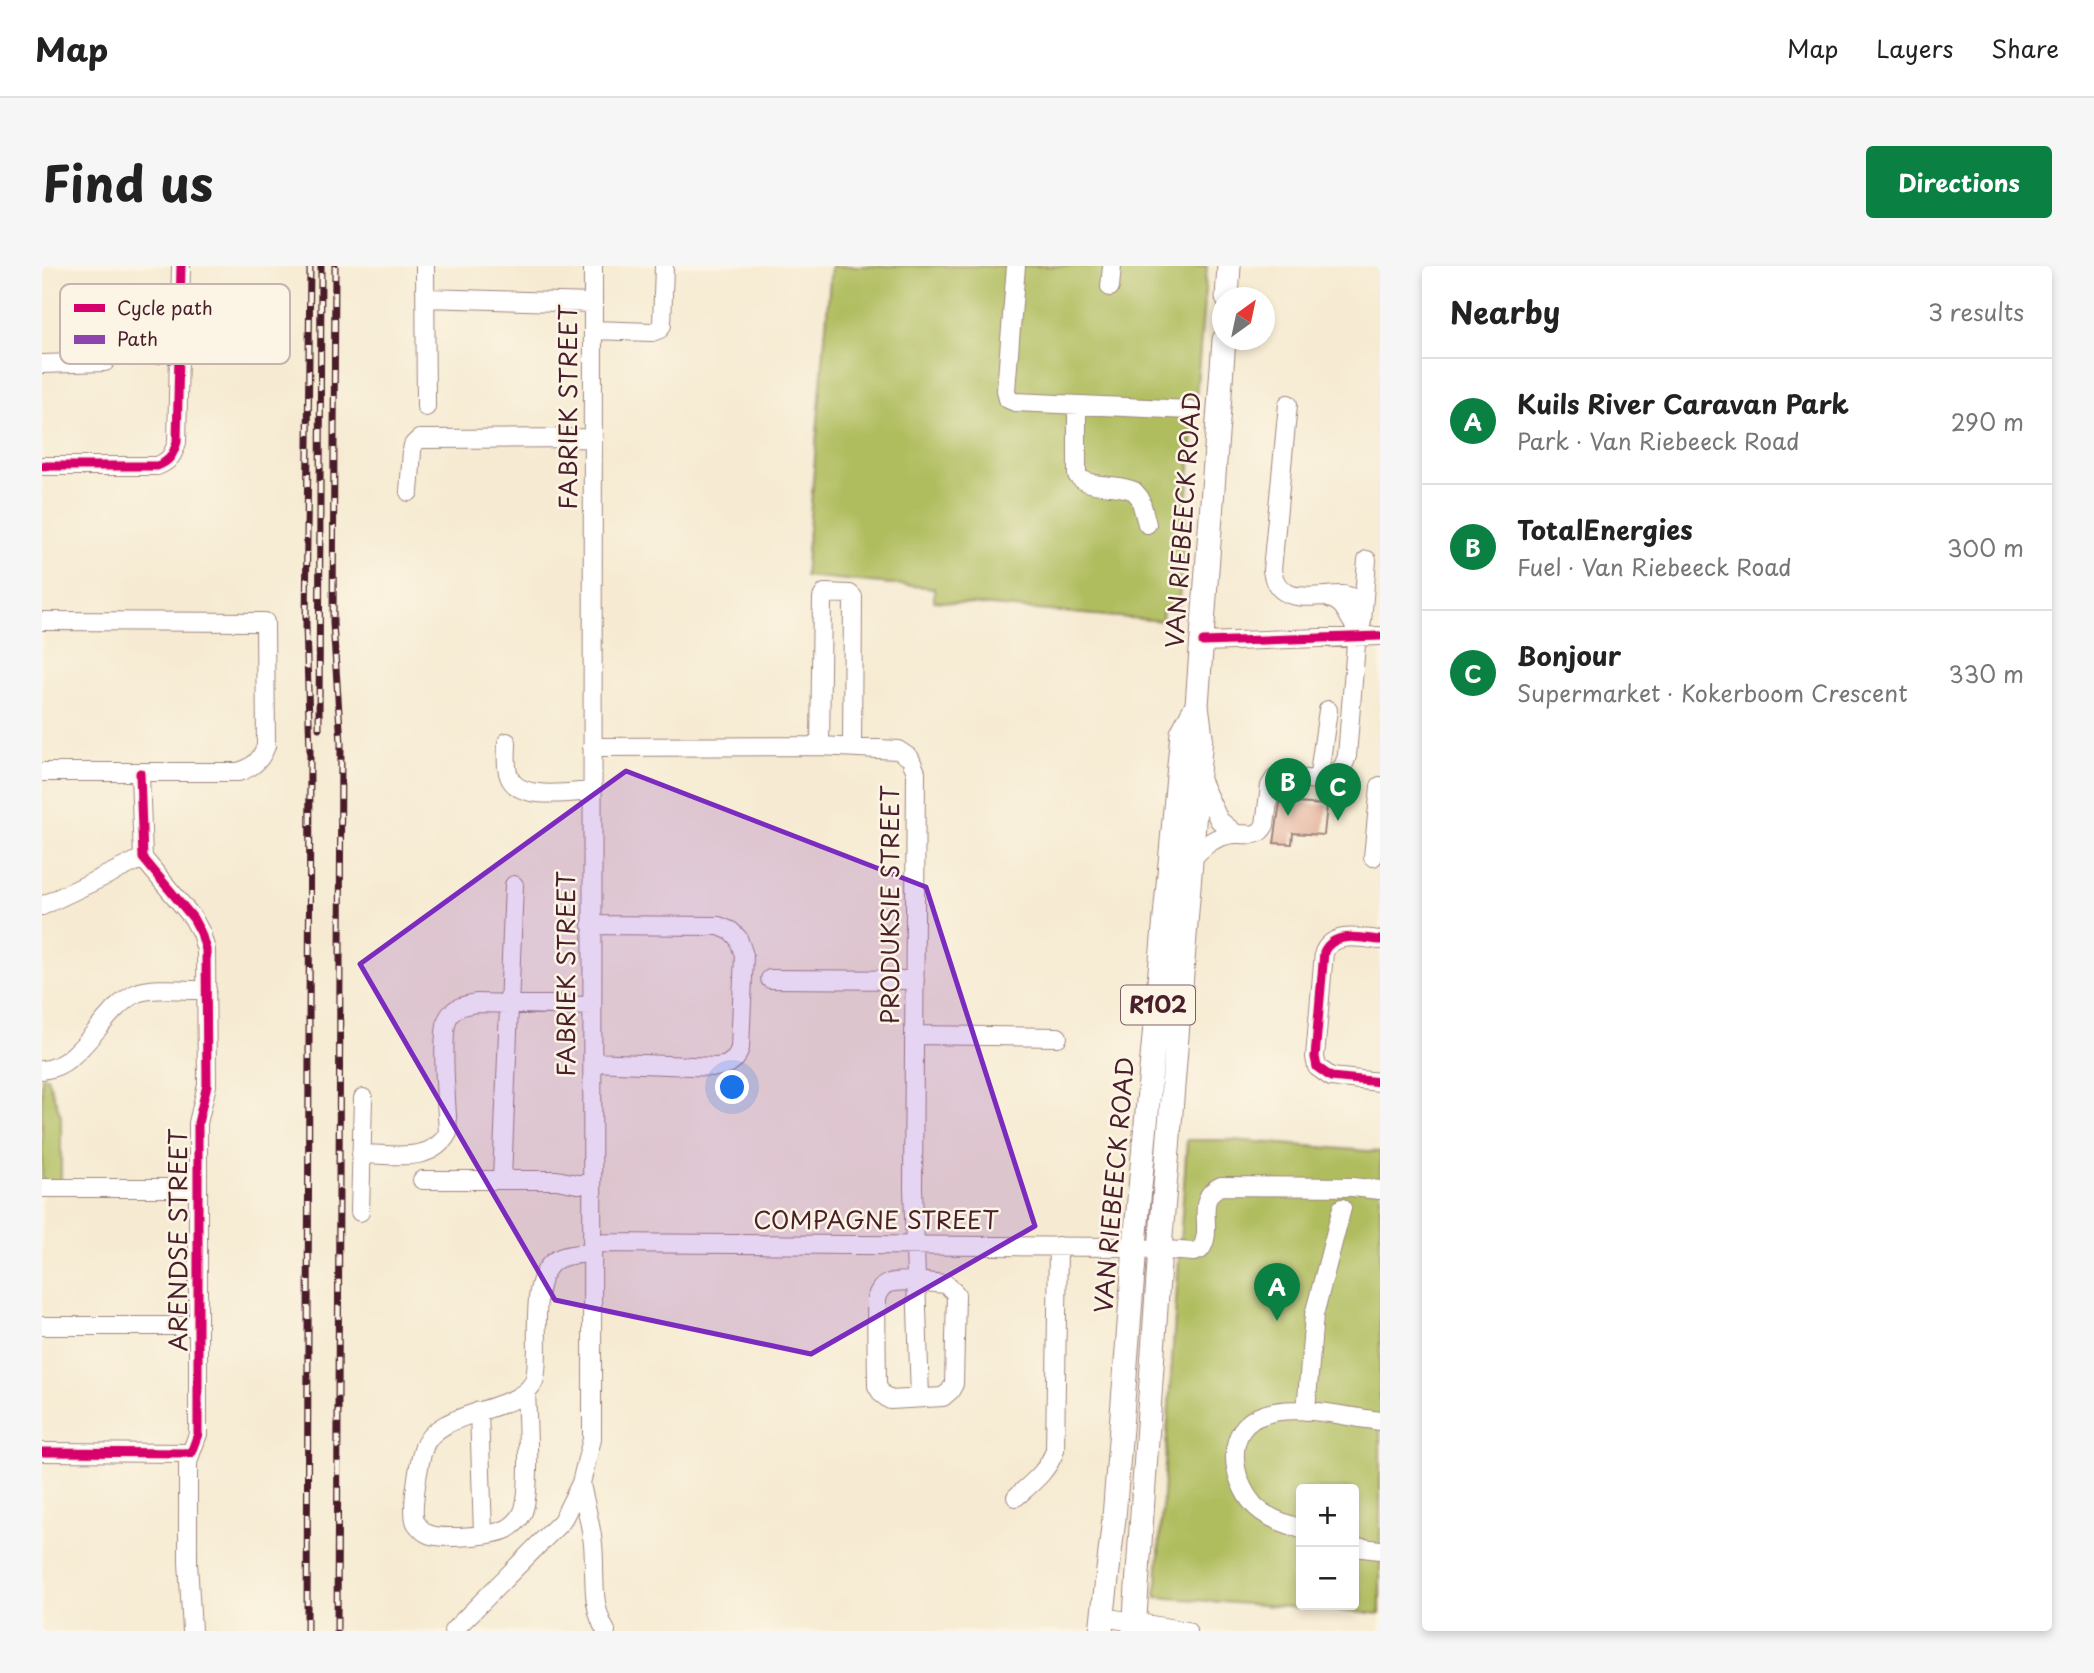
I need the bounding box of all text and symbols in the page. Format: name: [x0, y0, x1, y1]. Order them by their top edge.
text: Map: [35, 23, 108, 73]
text: Map: [1787, 30, 1838, 66]
text: Layers: [1876, 30, 1953, 66]
text: Share: [1991, 30, 2059, 66]
text: Find us: [42, 145, 213, 219]
button: Directions: [1866, 146, 2052, 218]
legend: [60, 284, 290, 364]
north arrow: [1212, 287, 1275, 350]
text: Nearby: [1450, 289, 1560, 334]
text: Cycle path: [117, 293, 213, 321]
text: 3 results: [1928, 294, 2024, 329]
street label: FABRIEK STREET: [549, 304, 585, 510]
text: Path: [117, 324, 158, 352]
text: Kuils River Caravan Park: [1517, 384, 1849, 423]
street label: VAN RIEBEECK ROAD: [1155, 390, 1209, 649]
text: A: [1464, 404, 1482, 439]
text: 290 m: [1951, 404, 2024, 439]
text: Park · Van Riebeeck Road: [1517, 423, 1800, 458]
text: TotalEnergies: [1517, 510, 1693, 549]
text: B: [1465, 530, 1481, 565]
text: 300 m: [1947, 530, 2024, 565]
text: Fuel · Van Riebeeck Road: [1517, 549, 1792, 584]
text: Bonjour: [1517, 636, 1621, 675]
text: C: [1464, 656, 1482, 691]
text: 330 m: [1948, 656, 2024, 691]
text: Supermarket · Kokerboom Crescent: [1517, 675, 1908, 710]
pin: B: [1265, 758, 1311, 816]
pin: C: [1315, 763, 1361, 821]
street label: PRODUKSIE STREET: [871, 785, 907, 1025]
street label: FABRIEK STREET: [547, 871, 583, 1077]
road number: R102: [1121, 986, 1195, 1024]
street label: VAN RIEBEECK ROAD: [1084, 1055, 1142, 1314]
your location: [715, 1070, 749, 1104]
street label: ARENDSE STREET: [159, 1128, 195, 1351]
street label: COMPAGNE STREET: [753, 1201, 999, 1237]
pin: A: [1254, 1263, 1300, 1321]
map controls: [1296, 1484, 1359, 1610]
button: +: [1296, 1484, 1359, 1547]
button: −: [1296, 1547, 1359, 1610]

